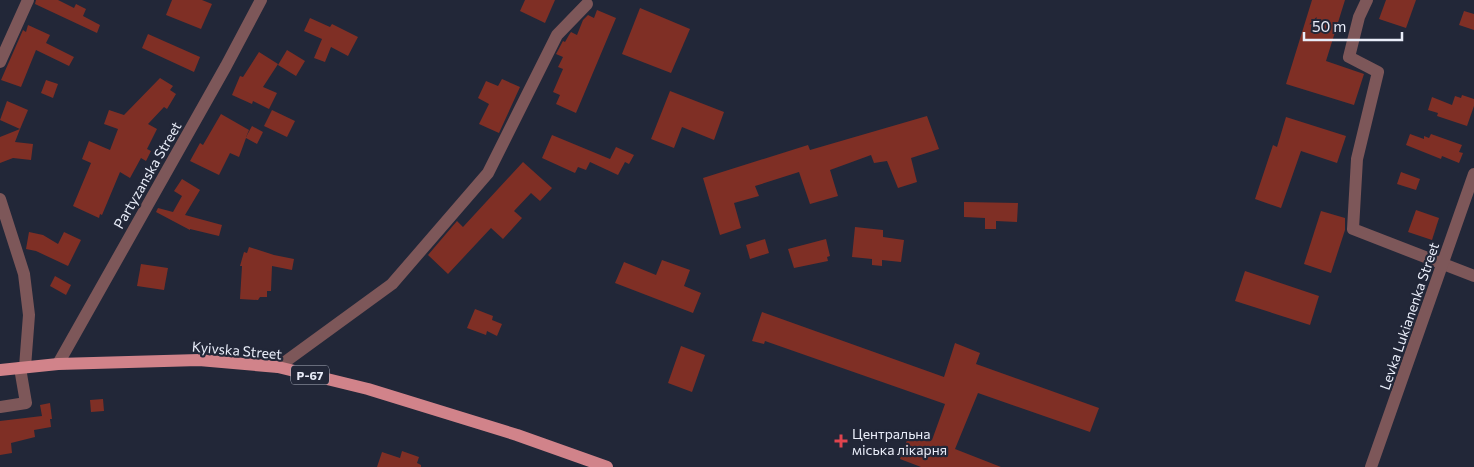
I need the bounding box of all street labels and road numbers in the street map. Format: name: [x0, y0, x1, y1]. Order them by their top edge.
street label: Partyzanska Street: [110, 118, 185, 231]
street label: Levka Lukianenka Street: [1376, 240, 1442, 392]
street label: Kyivska Street: [191, 338, 283, 362]
road number: Р-67: [291, 366, 329, 384]

